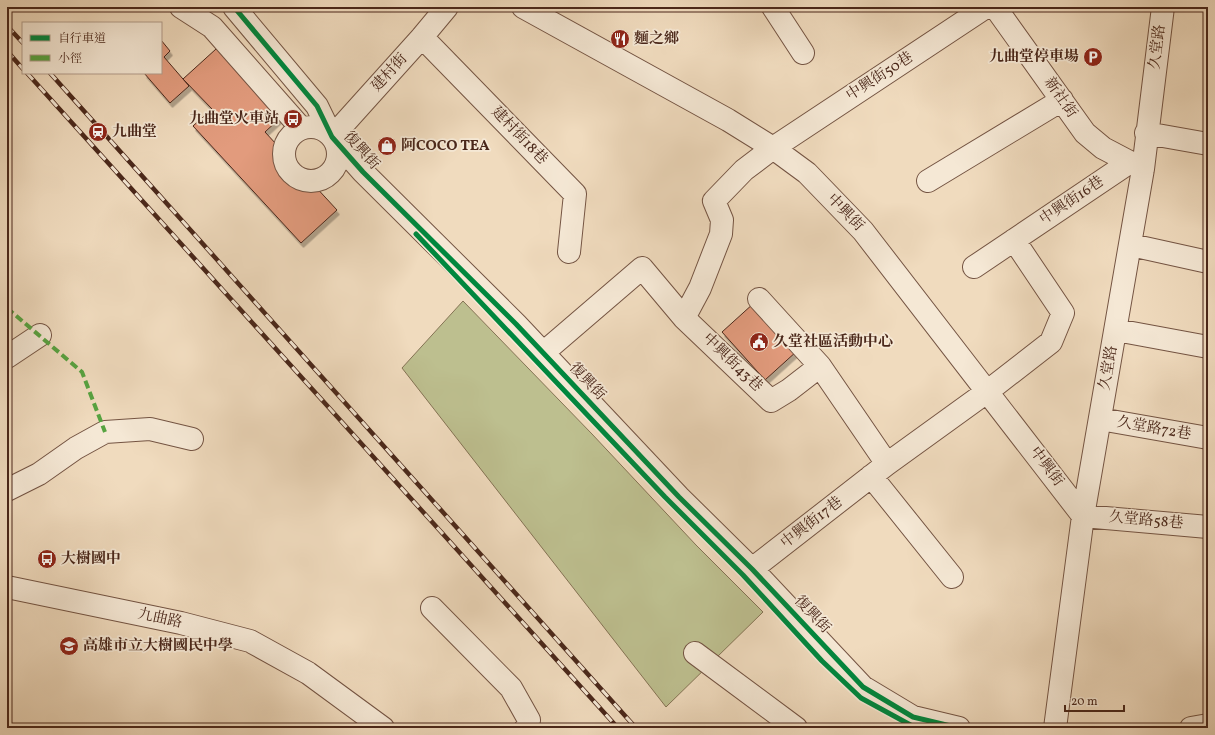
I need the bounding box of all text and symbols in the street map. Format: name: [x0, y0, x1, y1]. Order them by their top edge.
legend: [22, 22, 162, 74]
street label: 久堂路: [1145, 23, 1171, 71]
restaurant icon: 麵之鄉: [609, 28, 631, 50]
place label: 麵之鄉: [634, 29, 679, 50]
text: 自行車道: [58, 31, 106, 47]
parking icon: 九曲堂停車場: [1082, 46, 1104, 68]
place label: 九曲堂停車場: [989, 47, 1079, 68]
street label: 中興街50巷: [842, 48, 918, 106]
street label: 建村街: [367, 49, 413, 97]
text: 小徑: [58, 51, 82, 67]
street label: 新社街: [1038, 74, 1082, 122]
street label: 建村街18巷: [486, 102, 552, 170]
bus stop icon: 九曲堂火車站: [282, 108, 304, 130]
place label: 九曲堂火車站: [189, 109, 279, 130]
station icon: 九曲堂: [87, 121, 109, 143]
place label: 九曲堂: [112, 122, 157, 143]
street label: 復興街: [338, 127, 384, 175]
shop icon: 阿COCO TEA: [376, 135, 398, 157]
place label: 阿COCO TEA: [401, 136, 490, 157]
street label: 中興街16巷: [1036, 172, 1108, 230]
street label: 中興街: [822, 190, 868, 236]
street label: 中興街43巷: [697, 329, 767, 397]
public building icon: 久堂社區活動中心: [748, 331, 770, 353]
place label: 久堂社區活動中心: [773, 332, 893, 353]
street label: 久堂路: [1095, 344, 1123, 392]
street label: 復興街: [564, 358, 610, 406]
street label: 久堂路72巷: [1115, 412, 1193, 446]
street label: 中興街: [1024, 443, 1068, 491]
street label: 中興街17巷: [777, 492, 847, 554]
street label: 久堂路58巷: [1108, 507, 1184, 535]
bus stop icon: 大樹國中: [36, 548, 58, 570]
place label: 大樹國中: [61, 549, 121, 570]
street label: 復興街: [789, 591, 835, 639]
street label: 九曲路: [136, 604, 184, 634]
school or university icon: 高雄市立大樹國民中學: [58, 635, 80, 657]
place label: 高雄市立大樹國民中學: [83, 636, 233, 657]
scale bar: [1065, 687, 1124, 713]
text: 20 m: [1071, 694, 1098, 710]

